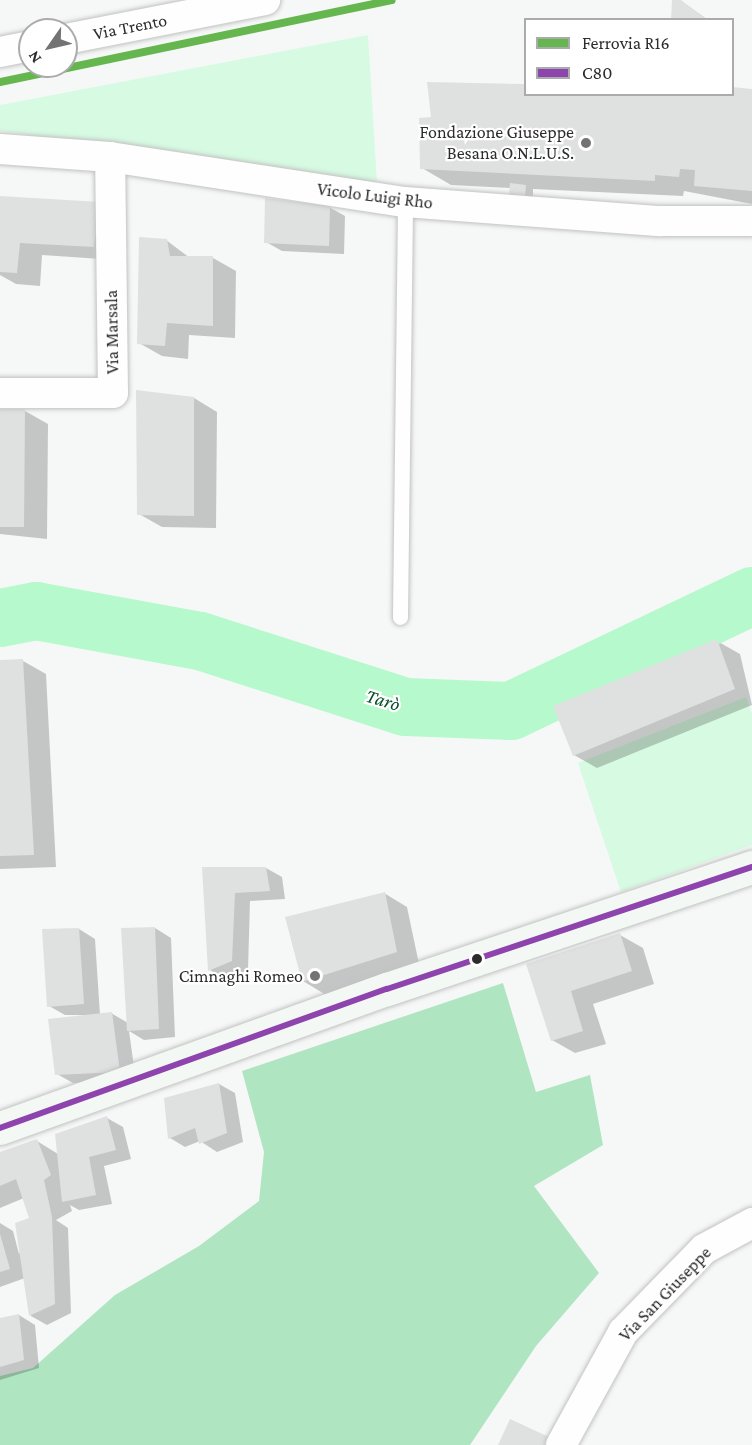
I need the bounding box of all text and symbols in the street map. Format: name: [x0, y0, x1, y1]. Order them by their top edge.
street label: Via Trento: [91, 9, 169, 45]
north arrow: [18, 18, 78, 78]
legend: [524, 18, 734, 96]
text: Ferrovia R16: [582, 33, 670, 53]
text: N: [24, 48, 44, 67]
text: C80: [582, 63, 612, 83]
place label: Fondazione Giuseppe Besana O.N.L.U.S.: [419, 122, 574, 164]
marker: Fondazione Giuseppe Besana O.N.L.U.S.: [579, 136, 593, 150]
street label: Vicolo Luigi Rho: [316, 178, 434, 214]
street label: Via Marsala: [100, 290, 124, 374]
water label: Tarò: [363, 683, 403, 717]
unlabelled marker: [471, 953, 483, 965]
place label: Cimnaghi Romeo: [179, 965, 303, 987]
marker: Cimnaghi Romeo: [308, 969, 322, 983]
street label: Via San Giuseppe: [614, 1242, 716, 1346]

